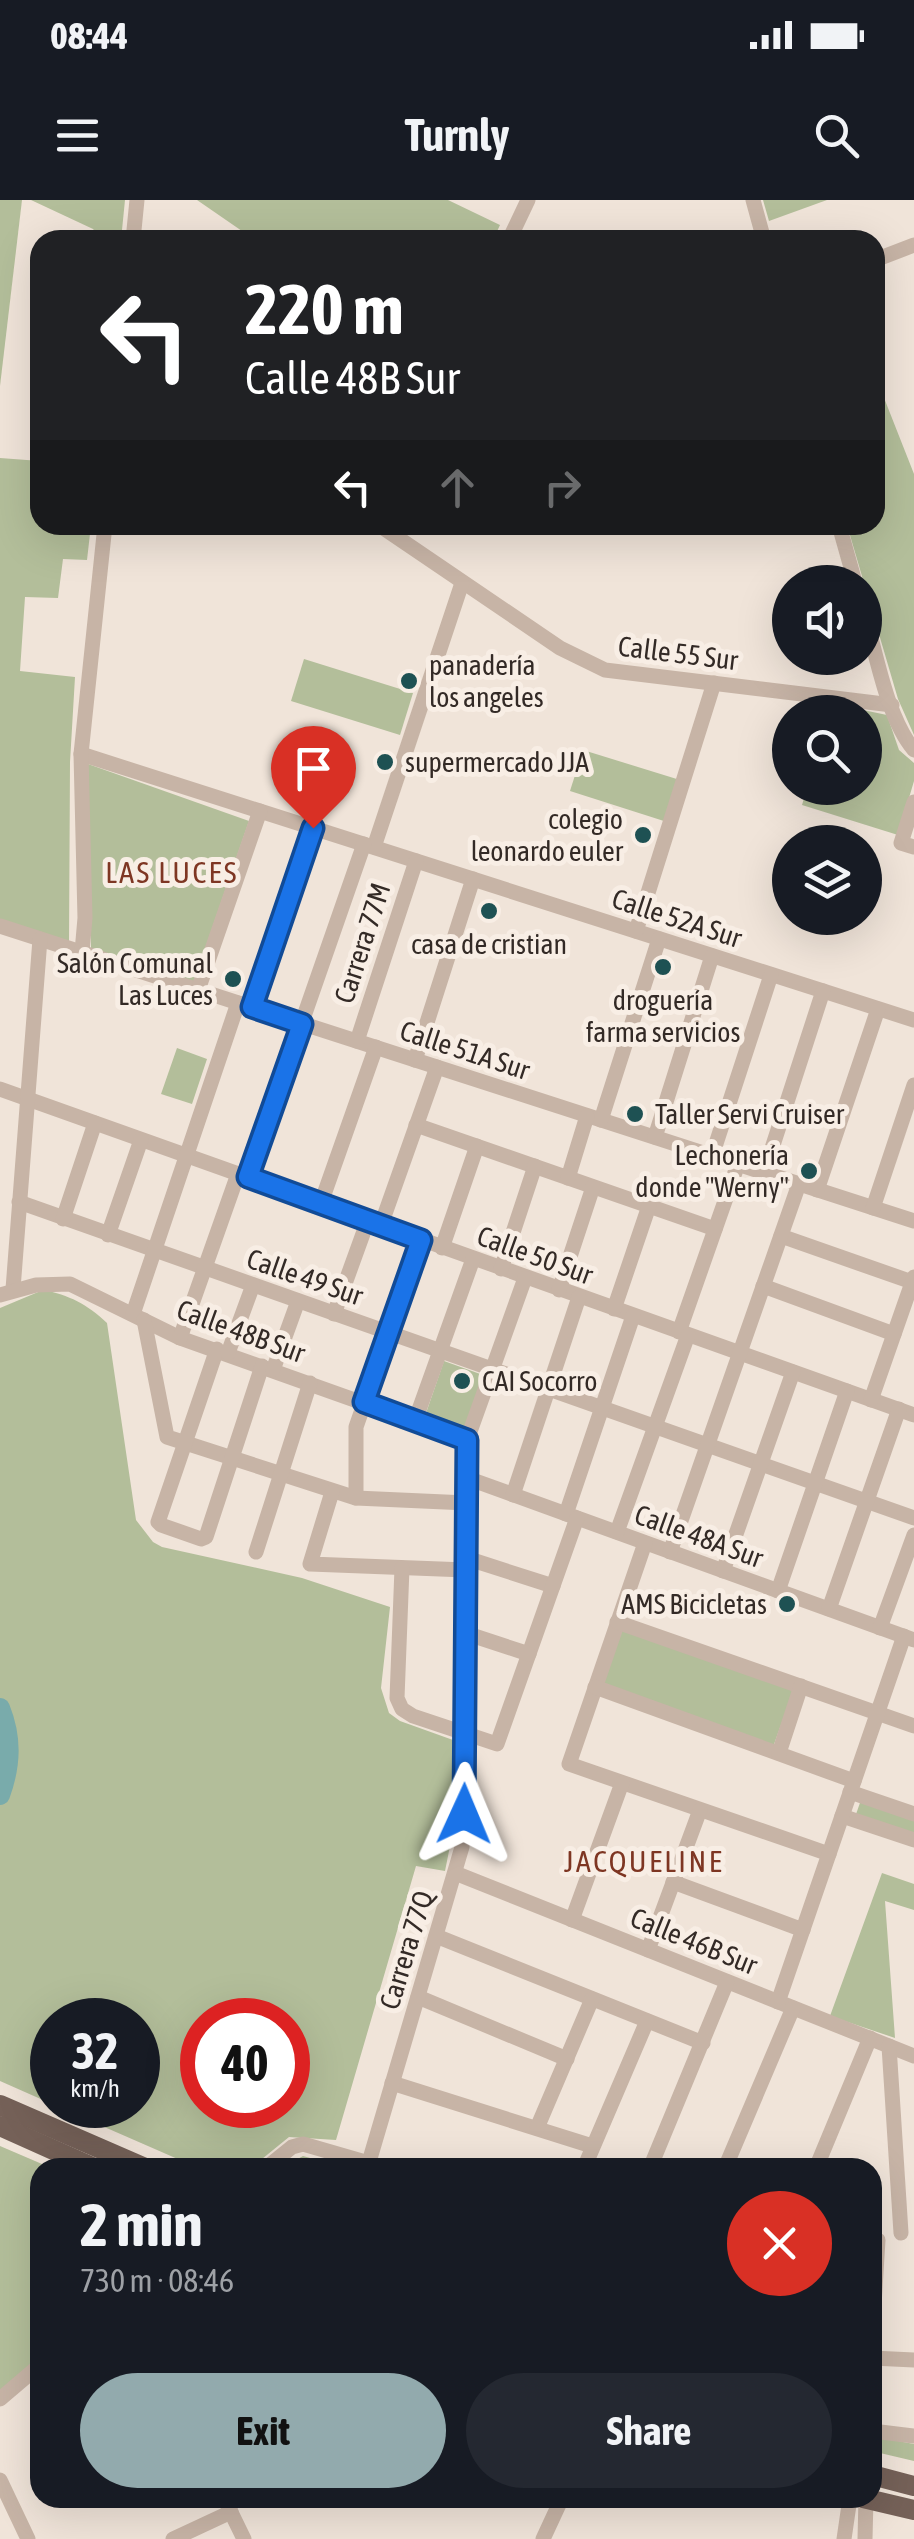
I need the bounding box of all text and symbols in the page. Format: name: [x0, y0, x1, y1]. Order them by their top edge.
text: 08:44: [50, 14, 128, 57]
icon: menu: [50, 108, 105, 163]
icon: search: [809, 108, 864, 163]
text: Turnly: [405, 109, 509, 161]
text: 220 m: [245, 269, 404, 349]
icon: left: [80, 270, 210, 400]
text: Calle 48B Sur: [245, 352, 460, 404]
icon: left: [325, 460, 380, 515]
icon: ahead: [430, 460, 485, 515]
icon: right: [535, 460, 590, 515]
map controls: [772, 565, 882, 935]
button: sound: [772, 565, 882, 675]
street label: Calle 55 Sur: [616, 630, 740, 676]
place label: panadería los angeles: [429, 649, 544, 713]
marker: panadería los angeles: [398, 670, 420, 692]
button: search: [772, 695, 882, 805]
pin: [271, 726, 356, 829]
icon: arrive: [286, 741, 341, 796]
place label: supermercado JJA: [405, 746, 589, 778]
marker: supermercado JJA: [374, 751, 396, 773]
place label: colegio leonardo euler: [471, 803, 624, 867]
marker: colegio leonardo euler: [632, 824, 654, 846]
button: layers: [772, 825, 882, 935]
district label: LAS LUCES: [105, 855, 239, 889]
street label: Carrera 77M: [328, 879, 396, 1007]
street label: Calle 52A Sur: [608, 882, 746, 954]
marker: casa de cristian: [478, 900, 500, 922]
place label: casa de cristian: [411, 928, 567, 960]
place label: Salón Comunal Las Luces: [57, 947, 214, 1011]
marker: droguería farma servicios: [652, 956, 674, 978]
marker: Salón Comunal Las Luces: [222, 968, 244, 990]
place label: droguería farma servicios: [586, 984, 740, 1048]
street label: Calle 51A Sur: [396, 1014, 534, 1086]
place label: Taller Servi Cruiser: [655, 1098, 845, 1130]
marker: Taller Servi Cruiser: [624, 1103, 646, 1125]
place label: Lechonería donde "Werny": [635, 1139, 789, 1203]
marker: Lechonería donde "Werny": [798, 1160, 820, 1182]
street label: Calle 50 Sur: [473, 1219, 598, 1291]
street label: Calle 49 Sur: [243, 1242, 368, 1312]
street label: Calle 48B Sur: [173, 1293, 310, 1369]
place label: CAI Socorro: [482, 1365, 597, 1397]
marker: CAI Socorro: [451, 1370, 473, 1392]
street label: Calle 48A Sur: [630, 1498, 768, 1574]
place label: AMS Bicicletas: [621, 1588, 767, 1620]
marker: AMS Bicicletas: [776, 1593, 798, 1615]
position arrow: [412, 1762, 516, 1866]
district label: JACQUELINE: [564, 1844, 724, 1878]
street label: Carrera 77Q: [373, 1886, 439, 2013]
street label: Calle 46B Sur: [626, 1901, 763, 1981]
speed limit sign: 40: [180, 1998, 310, 2128]
text: 32: [71, 2022, 118, 2080]
text: km/h: [70, 2074, 120, 2102]
text: 2 min: [80, 2190, 203, 2259]
button: close: [727, 2191, 832, 2296]
text: 730 m · 08:46: [80, 2262, 234, 2299]
button: Exit: [80, 2373, 446, 2488]
button: Share: [466, 2373, 832, 2488]

